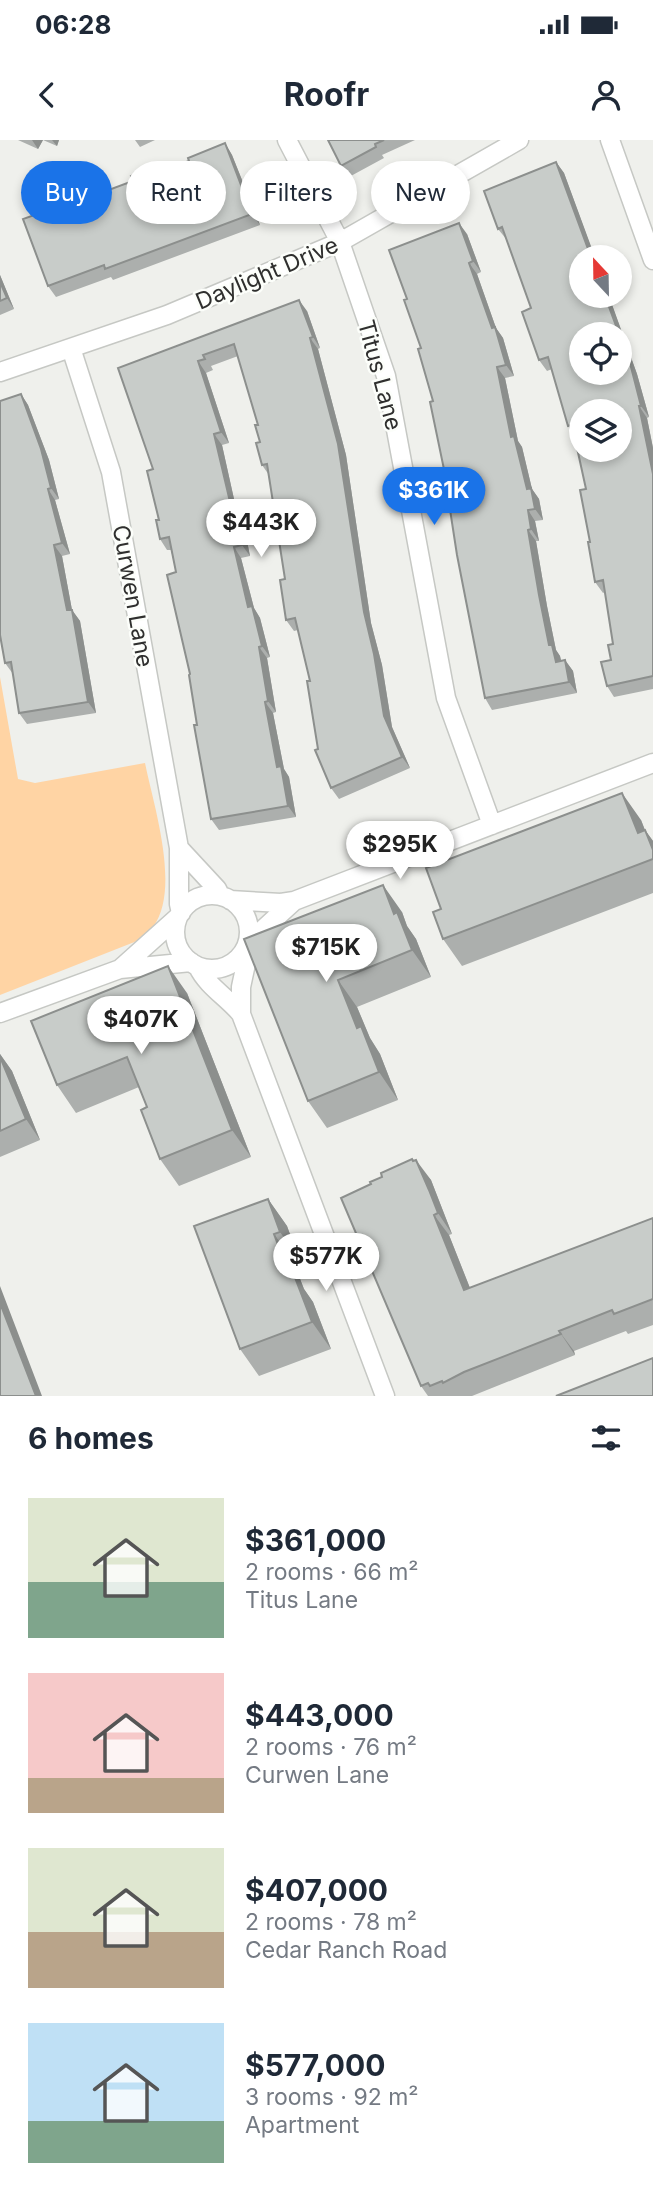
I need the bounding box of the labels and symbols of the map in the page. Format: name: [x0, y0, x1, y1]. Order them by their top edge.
street label: Daylight Drive: [192, 230, 342, 316]
north arrow: [569, 245, 632, 308]
street label: Titus Lane: [352, 317, 408, 433]
pin: $361K: [385, 468, 483, 527]
pin: $443K: [212, 500, 310, 559]
street label: Curwen Lane: [107, 523, 159, 669]
pin: $295K: [351, 822, 449, 881]
pin: $715K: [277, 924, 375, 984]
pin: $407K: [92, 996, 190, 1056]
pin: $577K: [277, 1234, 375, 1293]

